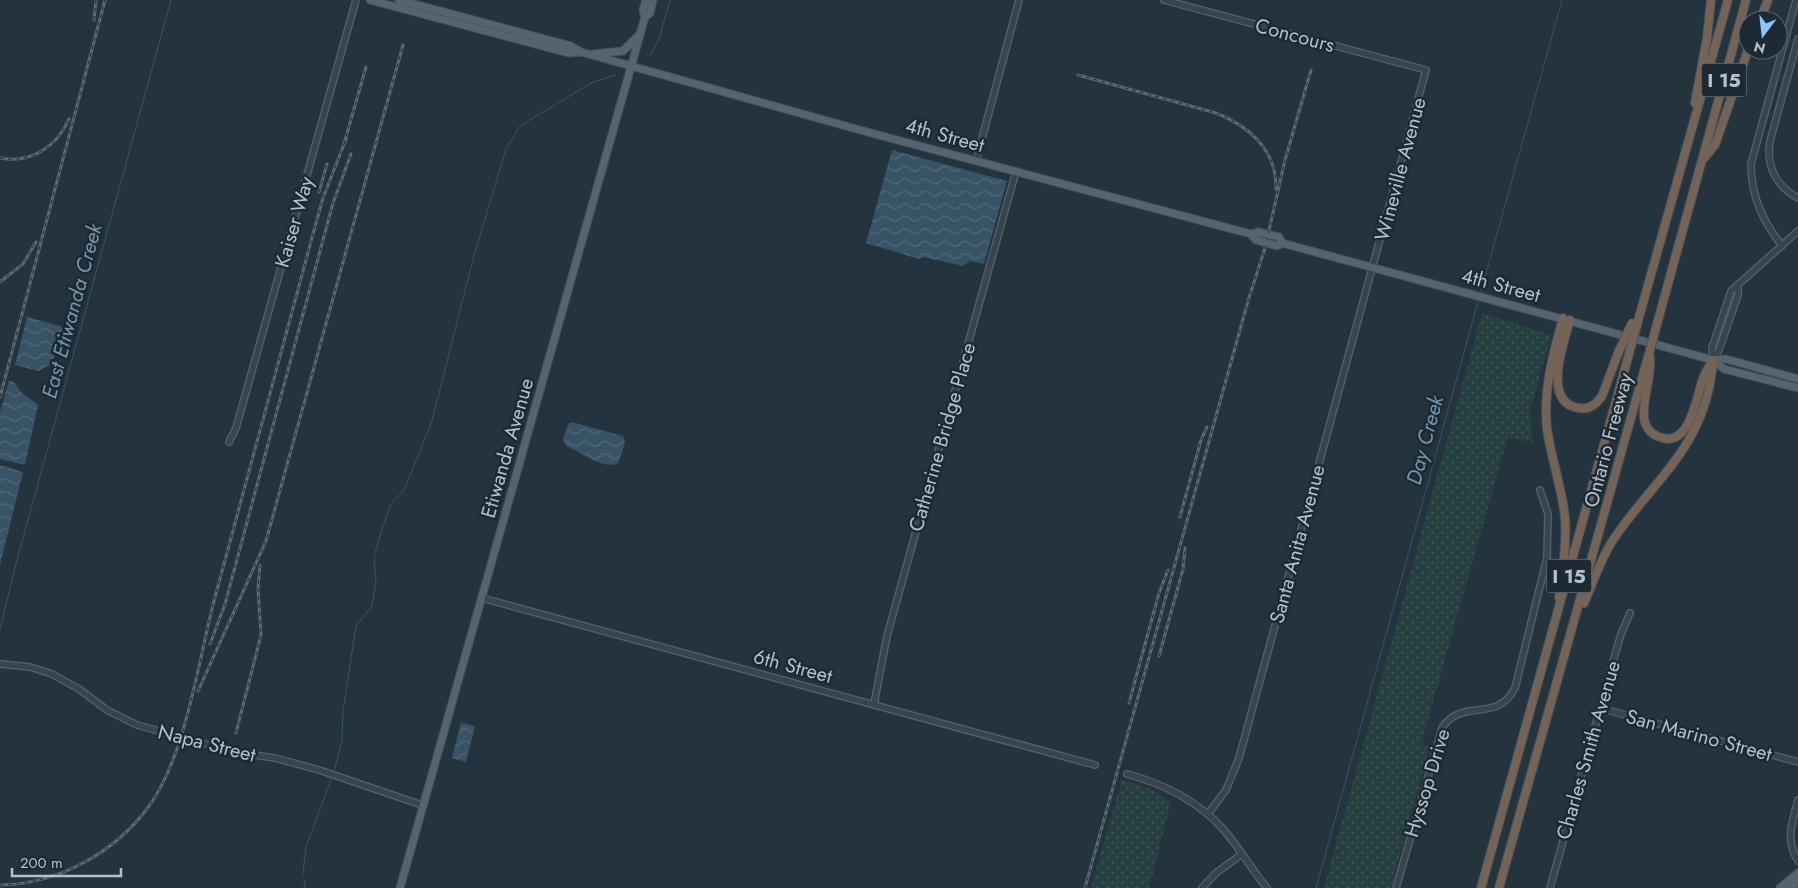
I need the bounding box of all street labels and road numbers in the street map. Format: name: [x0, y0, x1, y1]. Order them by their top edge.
street label: Concours: [1252, 11, 1338, 60]
road number: I 15: [1702, 64, 1746, 96]
street label: Wineville Avenue: [1367, 94, 1434, 244]
street label: 4th Street: [902, 111, 988, 160]
street label: Kaiser Way: [268, 173, 321, 271]
street label: 4th Street: [1458, 261, 1544, 310]
street label: Catherine Bridge Place: [902, 339, 983, 535]
street label: Ontario Freeway: [1577, 370, 1640, 511]
street label: Etiwanda Avenue: [474, 375, 541, 521]
street label: Santa Anita Avenue: [1262, 462, 1333, 627]
road number: I 15: [1546, 560, 1592, 592]
street label: 6th Street: [750, 642, 836, 691]
street label: Charles Smith Avenue: [1549, 657, 1628, 843]
street label: San Marino Street: [1623, 702, 1775, 769]
street label: Napa Street: [155, 717, 259, 770]
street label: Hyssop Drive: [1397, 725, 1458, 841]

